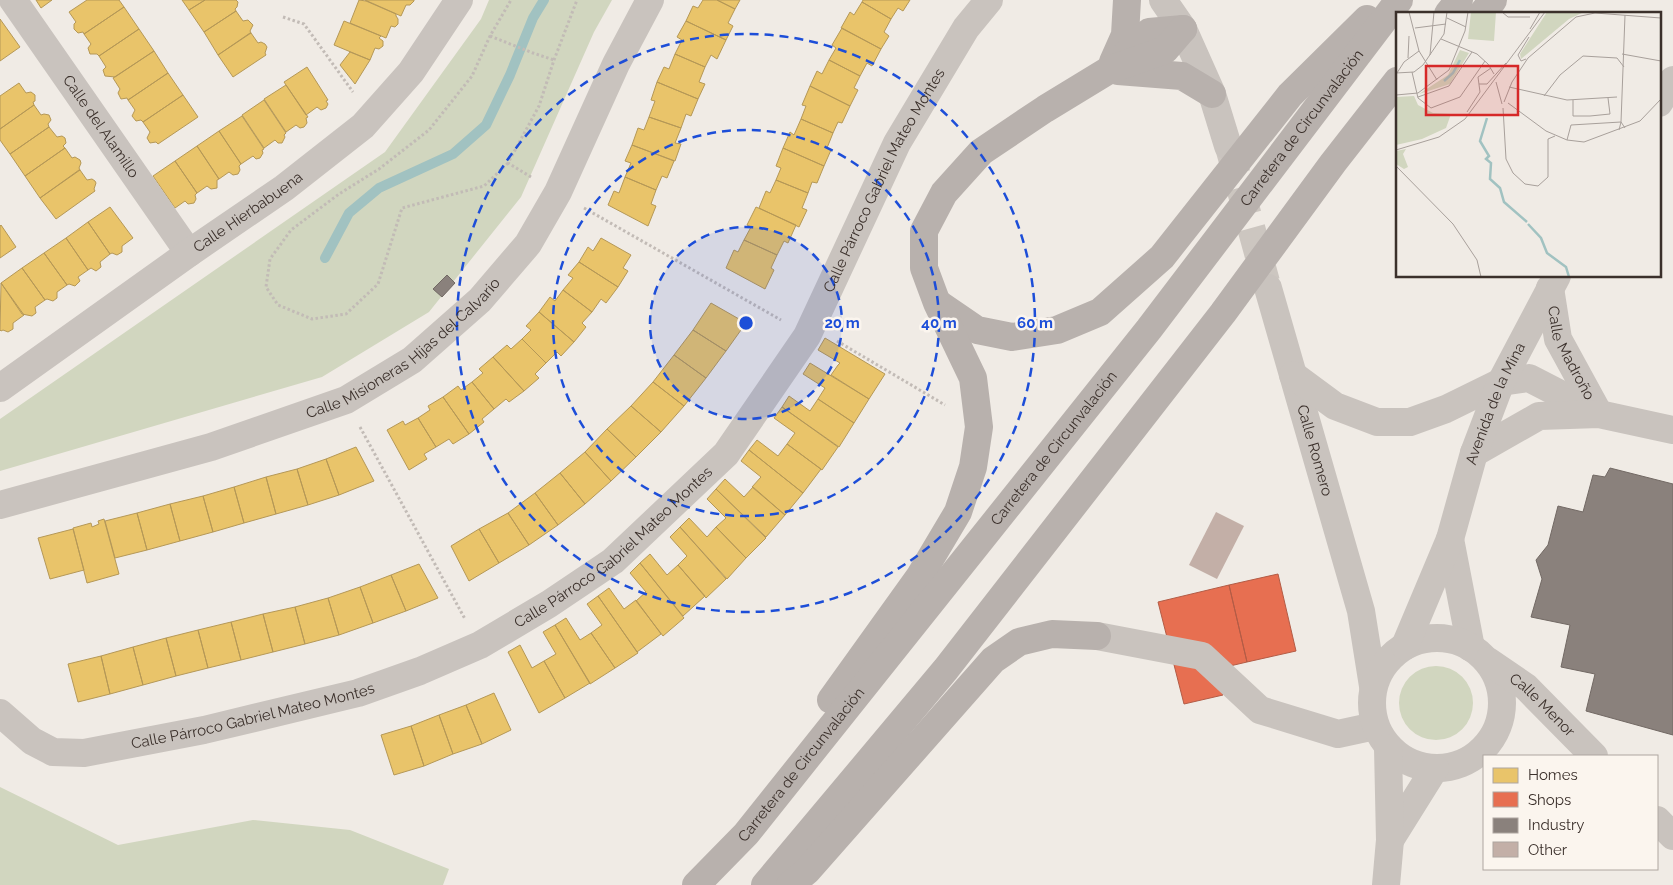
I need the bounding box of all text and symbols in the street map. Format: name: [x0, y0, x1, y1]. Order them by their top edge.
inset map: [1396, 12, 1660, 278]
street label: Carretera de Circunvalación: [1236, 46, 1367, 210]
street label: Calle Párroco Gabriel Mateo Montes: [820, 65, 949, 295]
street label: Calle del Alamillo: [59, 72, 143, 181]
street label: Calle Hierbabuena: [190, 168, 306, 256]
street label: Calle Misioneras Hijas del Calvario: [304, 274, 504, 422]
street label: Calle Madroño: [1544, 305, 1599, 403]
centre of rings: [737, 314, 755, 332]
text: 20 m: [824, 314, 860, 332]
text: 40 m: [921, 314, 957, 332]
text: 60 m: [1017, 314, 1053, 332]
street label: Avenida de la Mina: [1462, 340, 1529, 467]
street label: Carretera de Circunvalación: [987, 367, 1121, 529]
street label: Calle Romero: [1293, 403, 1336, 498]
street label: Calle Párroco Gabriel Mateo Montes: [511, 463, 716, 632]
street label: Calle Menor: [1506, 669, 1579, 741]
street label: Calle Párroco Gabriel Mateo Montes: [130, 679, 377, 753]
street label: Carretera de Circunvalación: [734, 684, 868, 846]
legend: [1483, 755, 1658, 870]
text: Homes: [1528, 766, 1578, 784]
text: Shops: [1528, 791, 1571, 809]
text: Industry: [1528, 816, 1584, 834]
text: Other: [1528, 841, 1568, 859]

